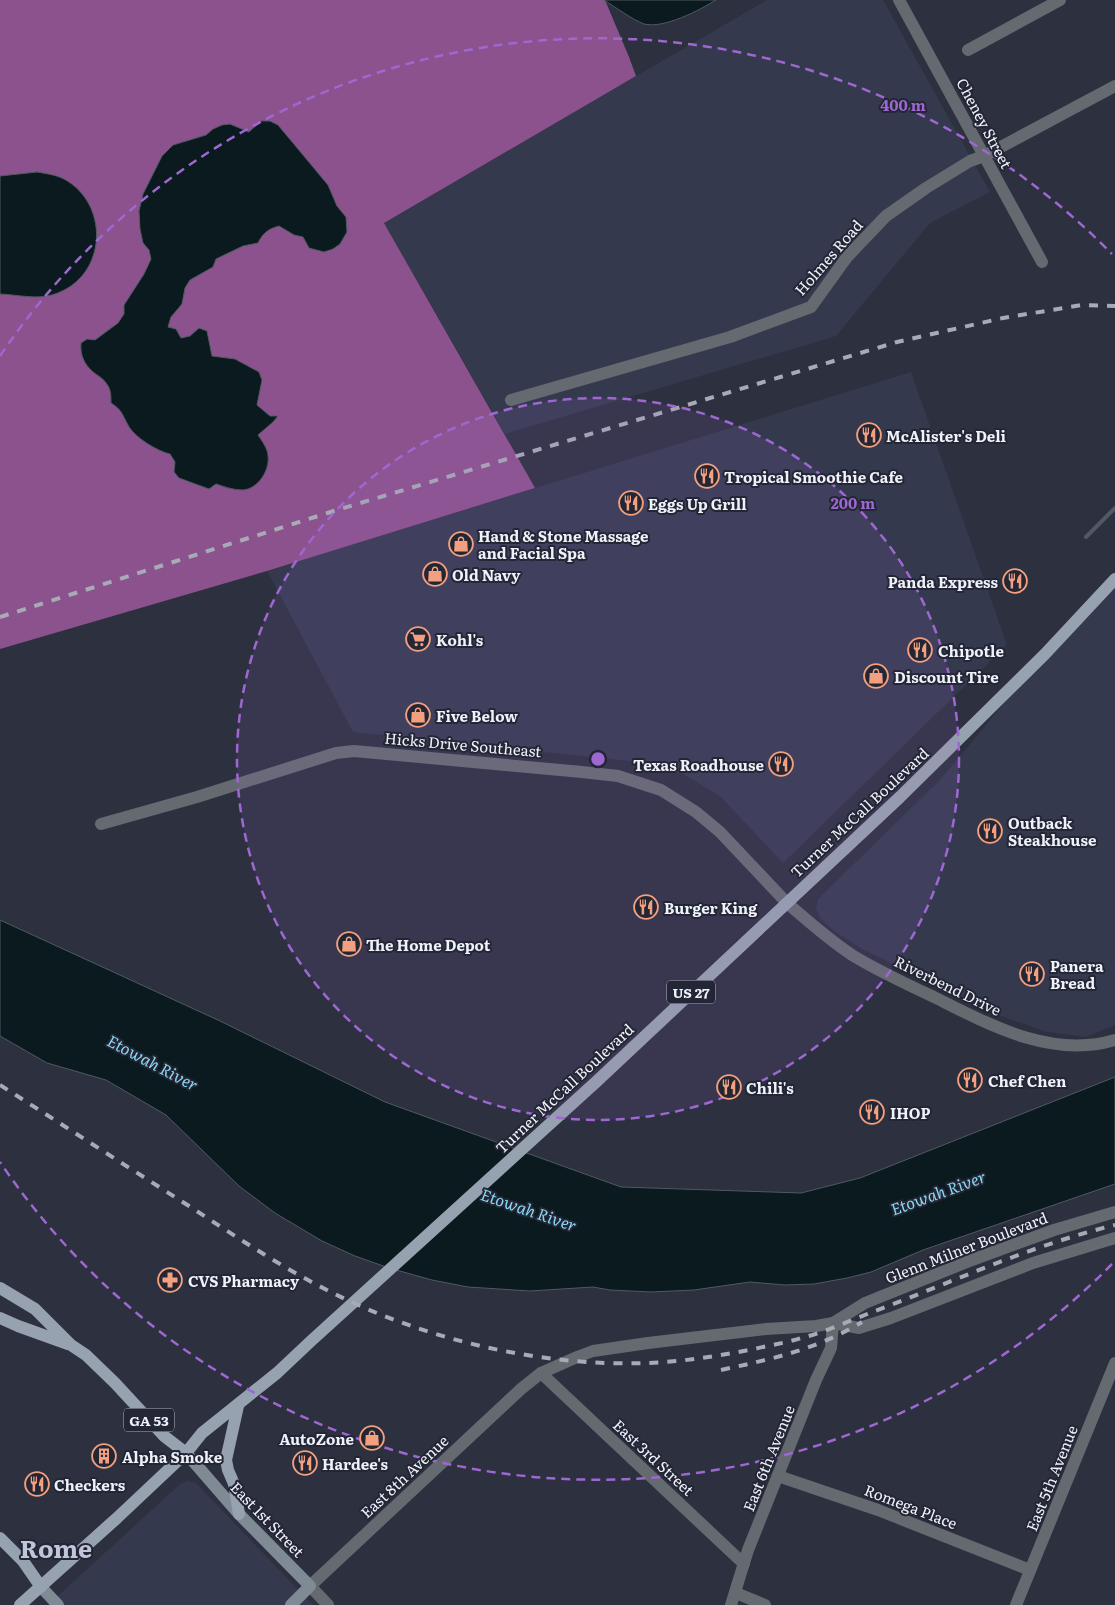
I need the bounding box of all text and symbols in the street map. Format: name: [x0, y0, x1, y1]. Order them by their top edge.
street label: Cheney Street: [951, 74, 1019, 172]
text: 400 m: [880, 93, 926, 116]
street label: Holmes Road: [788, 214, 868, 300]
restaurant icon: McAlister's Deli: [856, 422, 882, 448]
place label: McAlister's Deli: [886, 424, 1007, 447]
restaurant icon: Tropical Smoothie Cafe: [694, 463, 720, 489]
place label: Tropical Smoothie Cafe: [724, 465, 904, 488]
restaurant icon: Eggs Up Grill: [618, 490, 644, 516]
text: 200 m: [831, 491, 875, 514]
place label: Eggs Up Grill: [648, 492, 747, 515]
place label: Hand & Stone Massage and Facial Spa: [478, 524, 649, 564]
shop icon: Hand & Stone Massage and Facial Spa: [448, 531, 474, 557]
shop icon: Old Navy: [422, 561, 448, 587]
place label: Old Navy: [452, 563, 521, 586]
restaurant icon: Panda Express: [1002, 568, 1028, 594]
place label: Panda Express: [888, 570, 999, 593]
supermarket icon: Kohl's: [405, 626, 431, 652]
place label: Kohl's: [436, 628, 484, 651]
restaurant icon: Chipotle: [907, 637, 933, 663]
place label: Chipotle: [938, 639, 1004, 662]
shop icon: Discount Tire: [863, 663, 889, 689]
place label: Discount Tire: [894, 665, 999, 688]
shop icon: Five Below: [405, 702, 431, 728]
place label: Five Below: [436, 704, 518, 727]
street label: Hicks Drive Southeast: [384, 726, 542, 762]
street label: Turner McCall Boulevard: [785, 742, 933, 882]
centre of rings: [589, 750, 607, 768]
restaurant icon: Texas Roadhouse: [768, 751, 794, 777]
place label: Texas Roadhouse: [633, 753, 765, 776]
place label: Outback Steakhouse: [1008, 811, 1097, 851]
restaurant icon: Outback Steakhouse: [977, 818, 1003, 844]
restaurant icon: Burger King: [633, 894, 659, 920]
place label: Burger King: [664, 896, 758, 919]
shop icon: The Home Depot: [336, 931, 362, 957]
place label: The Home Depot: [366, 933, 491, 956]
street label: Riverbend Drive: [891, 949, 1006, 1021]
place label: Panera Bread: [1050, 954, 1104, 994]
restaurant icon: Panera Bread: [1019, 961, 1045, 987]
road number: US 27: [667, 980, 715, 1004]
street label: Turner McCall Boulevard: [490, 1018, 638, 1158]
water label: Etowah River: [103, 1028, 203, 1096]
restaurant icon: Chef Chen: [957, 1067, 983, 1093]
place label: Chef Chen: [988, 1069, 1067, 1092]
restaurant icon: Chili's: [716, 1074, 742, 1100]
place label: Chili's: [746, 1076, 794, 1099]
restaurant icon: IHOP: [859, 1099, 885, 1125]
place label: IHOP: [890, 1101, 931, 1124]
water label: Etowah River: [887, 1164, 989, 1220]
water label: Etowah River: [478, 1181, 580, 1237]
street label: Glenn Milner Boulevard: [882, 1205, 1050, 1289]
pharmacy icon: CVS Pharmacy: [157, 1267, 183, 1293]
place label: CVS Pharmacy: [188, 1269, 300, 1292]
street label: East 6th Avenue: [736, 1401, 800, 1515]
road number: GA 53: [124, 1408, 174, 1432]
street label: East 3rd Street: [608, 1413, 700, 1501]
street label: East 5th Avenue: [1019, 1421, 1083, 1534]
shop icon: AutoZone: [359, 1425, 385, 1451]
place label: AutoZone: [279, 1427, 355, 1450]
street label: East 8th Avenue: [355, 1429, 453, 1523]
building icon: Alpha Smoke: [91, 1443, 117, 1469]
place label: Alpha Smoke: [122, 1445, 223, 1468]
restaurant icon: Hardee's: [292, 1450, 318, 1476]
place label: Hardee's: [322, 1452, 389, 1475]
restaurant icon: Checkers: [24, 1471, 50, 1497]
place label: Checkers: [54, 1473, 126, 1496]
street label: East 1st Street: [226, 1476, 310, 1562]
street label: Romega Place: [861, 1478, 961, 1534]
district label: Rome: [20, 1529, 92, 1566]

